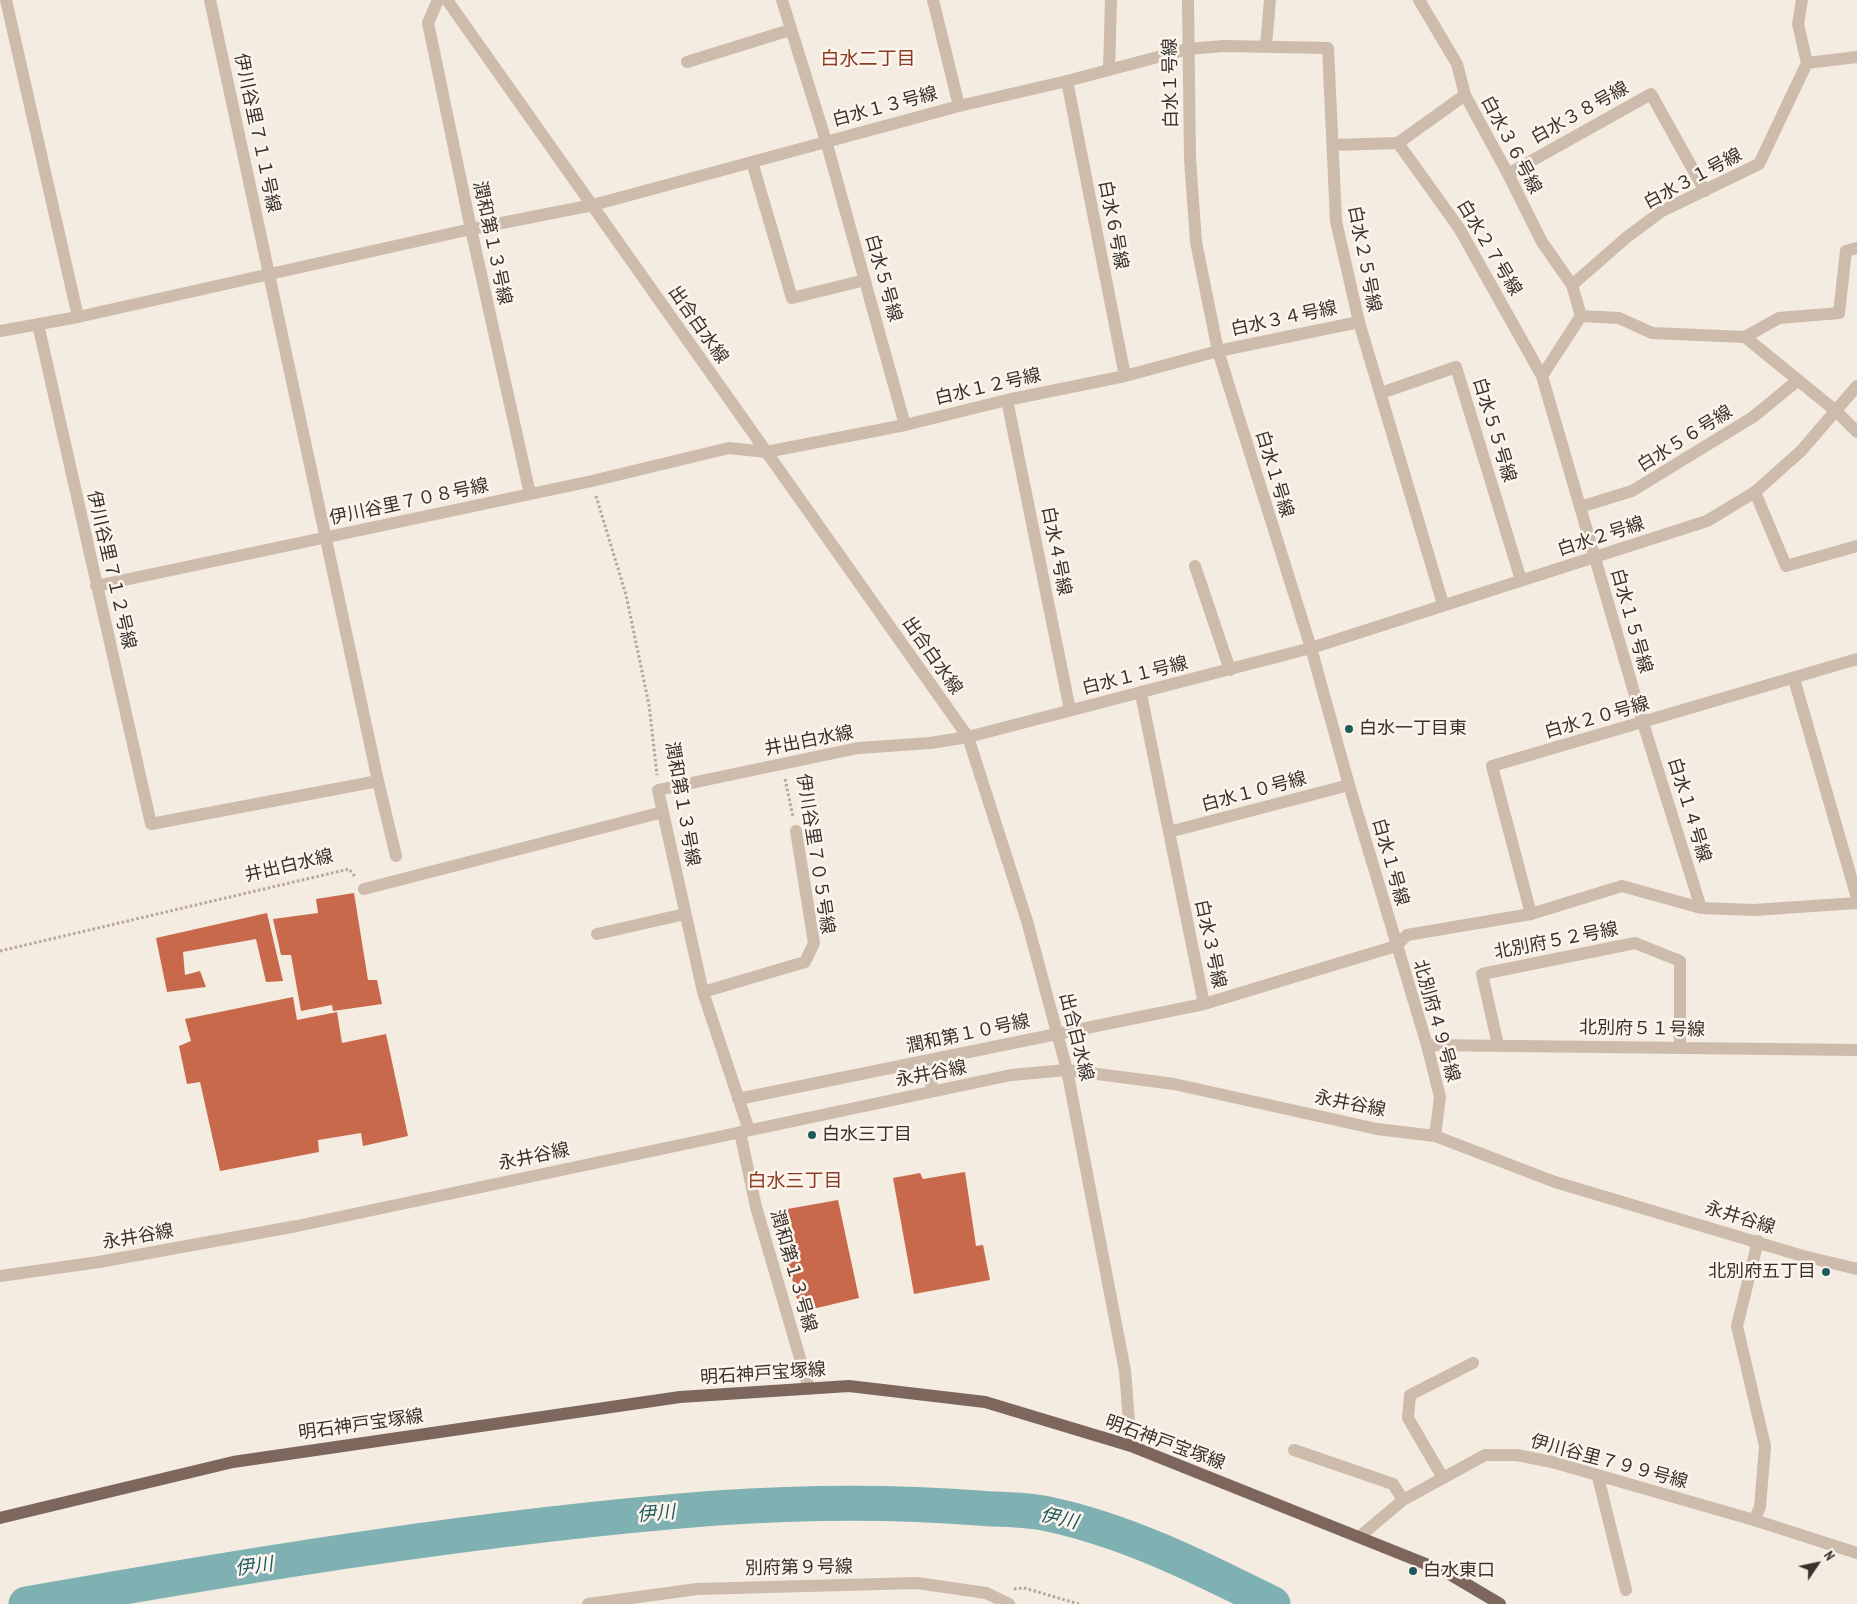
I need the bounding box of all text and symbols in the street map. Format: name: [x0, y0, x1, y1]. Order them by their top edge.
street label: 白水１号線: [1159, 38, 1183, 128]
district label: 白水二丁目: [821, 49, 915, 71]
street label: 伊川谷里７１１号線: [230, 52, 284, 214]
street label: 白水３８号線: [1528, 77, 1632, 149]
street label: 白水１３号線: [830, 83, 940, 131]
street label: 白水３６号線: [1476, 92, 1546, 198]
street label: 白水３１号線: [1640, 144, 1746, 214]
street label: 潤和第１３号線: [468, 179, 516, 307]
street label: 白水６号線: [1094, 179, 1132, 271]
street label: 白水２７号線: [1452, 196, 1526, 300]
street label: 白水２５号線: [1343, 204, 1385, 314]
street label: 白水５号線: [860, 232, 906, 324]
street label: 出合白水線: [663, 282, 733, 368]
street label: 白水３４号線: [1229, 297, 1339, 341]
street label: 白水１２号線: [933, 364, 1043, 410]
street label: 白水５５号線: [1468, 375, 1520, 485]
street label: 白水５６号線: [1633, 401, 1737, 477]
street label: 白水１号線: [1251, 428, 1297, 520]
street label: 伊川谷里７０８号線: [328, 475, 490, 529]
street label: 伊川谷里７１２号線: [82, 489, 140, 651]
street label: 白水４号線: [1037, 505, 1075, 597]
street label: 白水２号線: [1555, 513, 1647, 561]
street label: 白水１５号線: [1606, 566, 1656, 676]
street label: 出合白水線: [897, 613, 967, 699]
street label: 白水１１号線: [1080, 652, 1190, 700]
street label: 白水２０号線: [1542, 693, 1652, 743]
place label: 白水一丁目東: [1359, 718, 1467, 740]
street label: 井出白水線: [763, 722, 855, 760]
marker: 白水一丁目東: [1343, 723, 1355, 735]
street label: 潤和第１３号線: [660, 740, 704, 868]
street label: 白水１４号線: [1663, 755, 1715, 865]
street label: 白水１０号線: [1199, 768, 1309, 816]
street label: 伊川谷里７０５号線: [792, 772, 838, 936]
street label: 白水１号線: [1367, 816, 1413, 908]
street label: 井出白水線: [243, 845, 335, 887]
street label: 白水３号線: [1190, 898, 1230, 990]
street label: 北別府５２号線: [1492, 918, 1620, 964]
street label: 北別府４９号線: [1408, 957, 1464, 1085]
street label: 出合白水線: [1055, 991, 1097, 1083]
street label: 潤和第１０号線: [904, 1010, 1032, 1058]
street label: 北別府５１号線: [1579, 1017, 1705, 1041]
street label: 永井谷線: [894, 1057, 968, 1091]
street label: 永井谷線: [1313, 1087, 1387, 1121]
place label: 白水三丁目: [822, 1124, 912, 1146]
marker: 白水三丁目: [806, 1129, 818, 1141]
street label: 永井谷線: [497, 1139, 571, 1175]
district label: 白水三丁目: [748, 1171, 842, 1193]
street label: 永井谷線: [1702, 1197, 1778, 1239]
street label: 潤和第１３号線: [765, 1207, 821, 1335]
street label: 永井谷線: [101, 1220, 175, 1254]
place label: 北別府五丁目: [1708, 1261, 1816, 1283]
marker: 北別府五丁目: [1820, 1266, 1832, 1278]
street label: 明石神戸宝塚線: [699, 1359, 827, 1389]
street label: 明石神戸宝塚線: [297, 1406, 425, 1444]
street label: 明石神戸宝塚線: [1102, 1411, 1228, 1475]
street label: 伊川谷里７９９号線: [1528, 1431, 1690, 1493]
water label: 伊川: [636, 1501, 676, 1527]
water label: 伊川: [1038, 1504, 1080, 1534]
north arrow: [1792, 1539, 1842, 1589]
text: N: [1820, 1547, 1839, 1564]
water label: 伊川: [234, 1553, 274, 1581]
street label: 別府第９号線: [745, 1556, 853, 1580]
place label: 白水東口: [1423, 1560, 1495, 1582]
marker: 白水東口: [1407, 1565, 1419, 1577]

